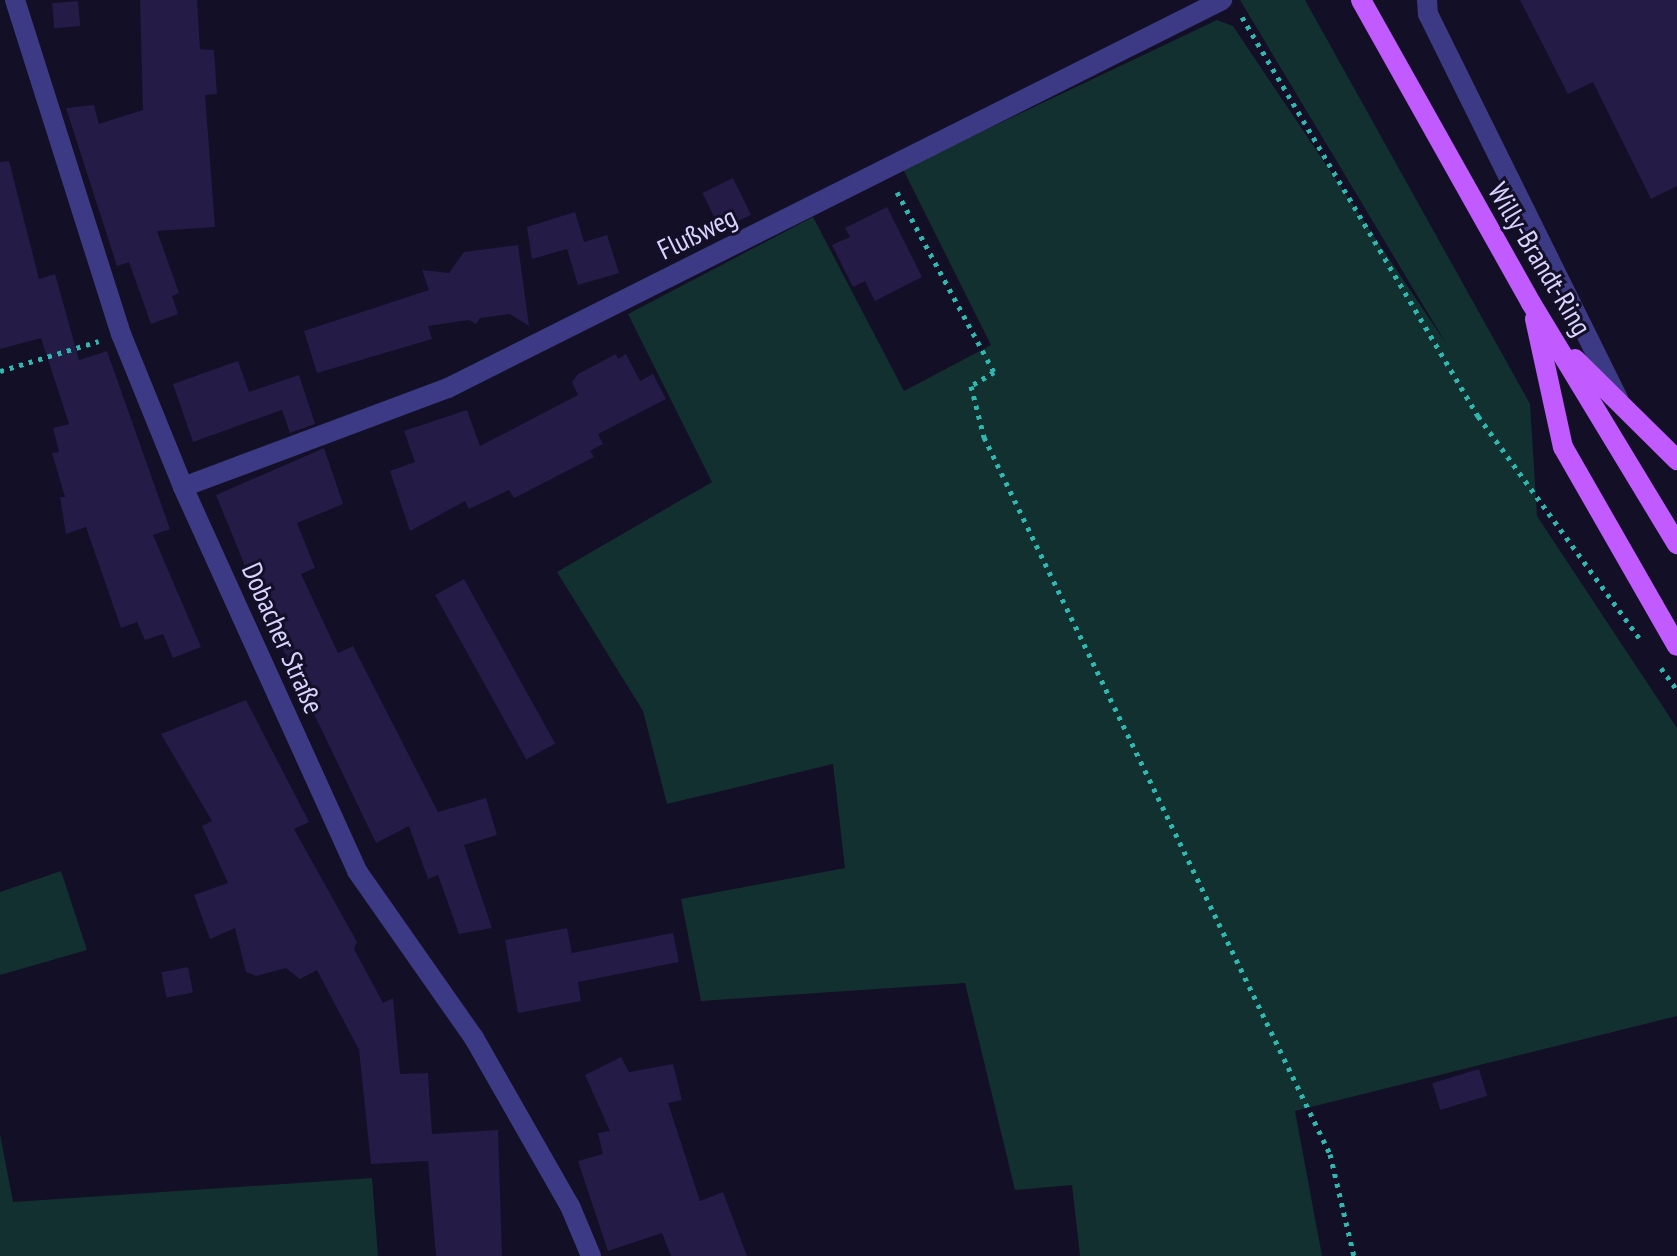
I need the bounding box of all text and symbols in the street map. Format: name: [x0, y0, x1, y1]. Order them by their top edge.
street label: Willy-Brandt-Ring: [1481, 177, 1599, 341]
street label: Flußweg: [652, 200, 742, 266]
street label: Dobacher Straße: [235, 557, 331, 719]

